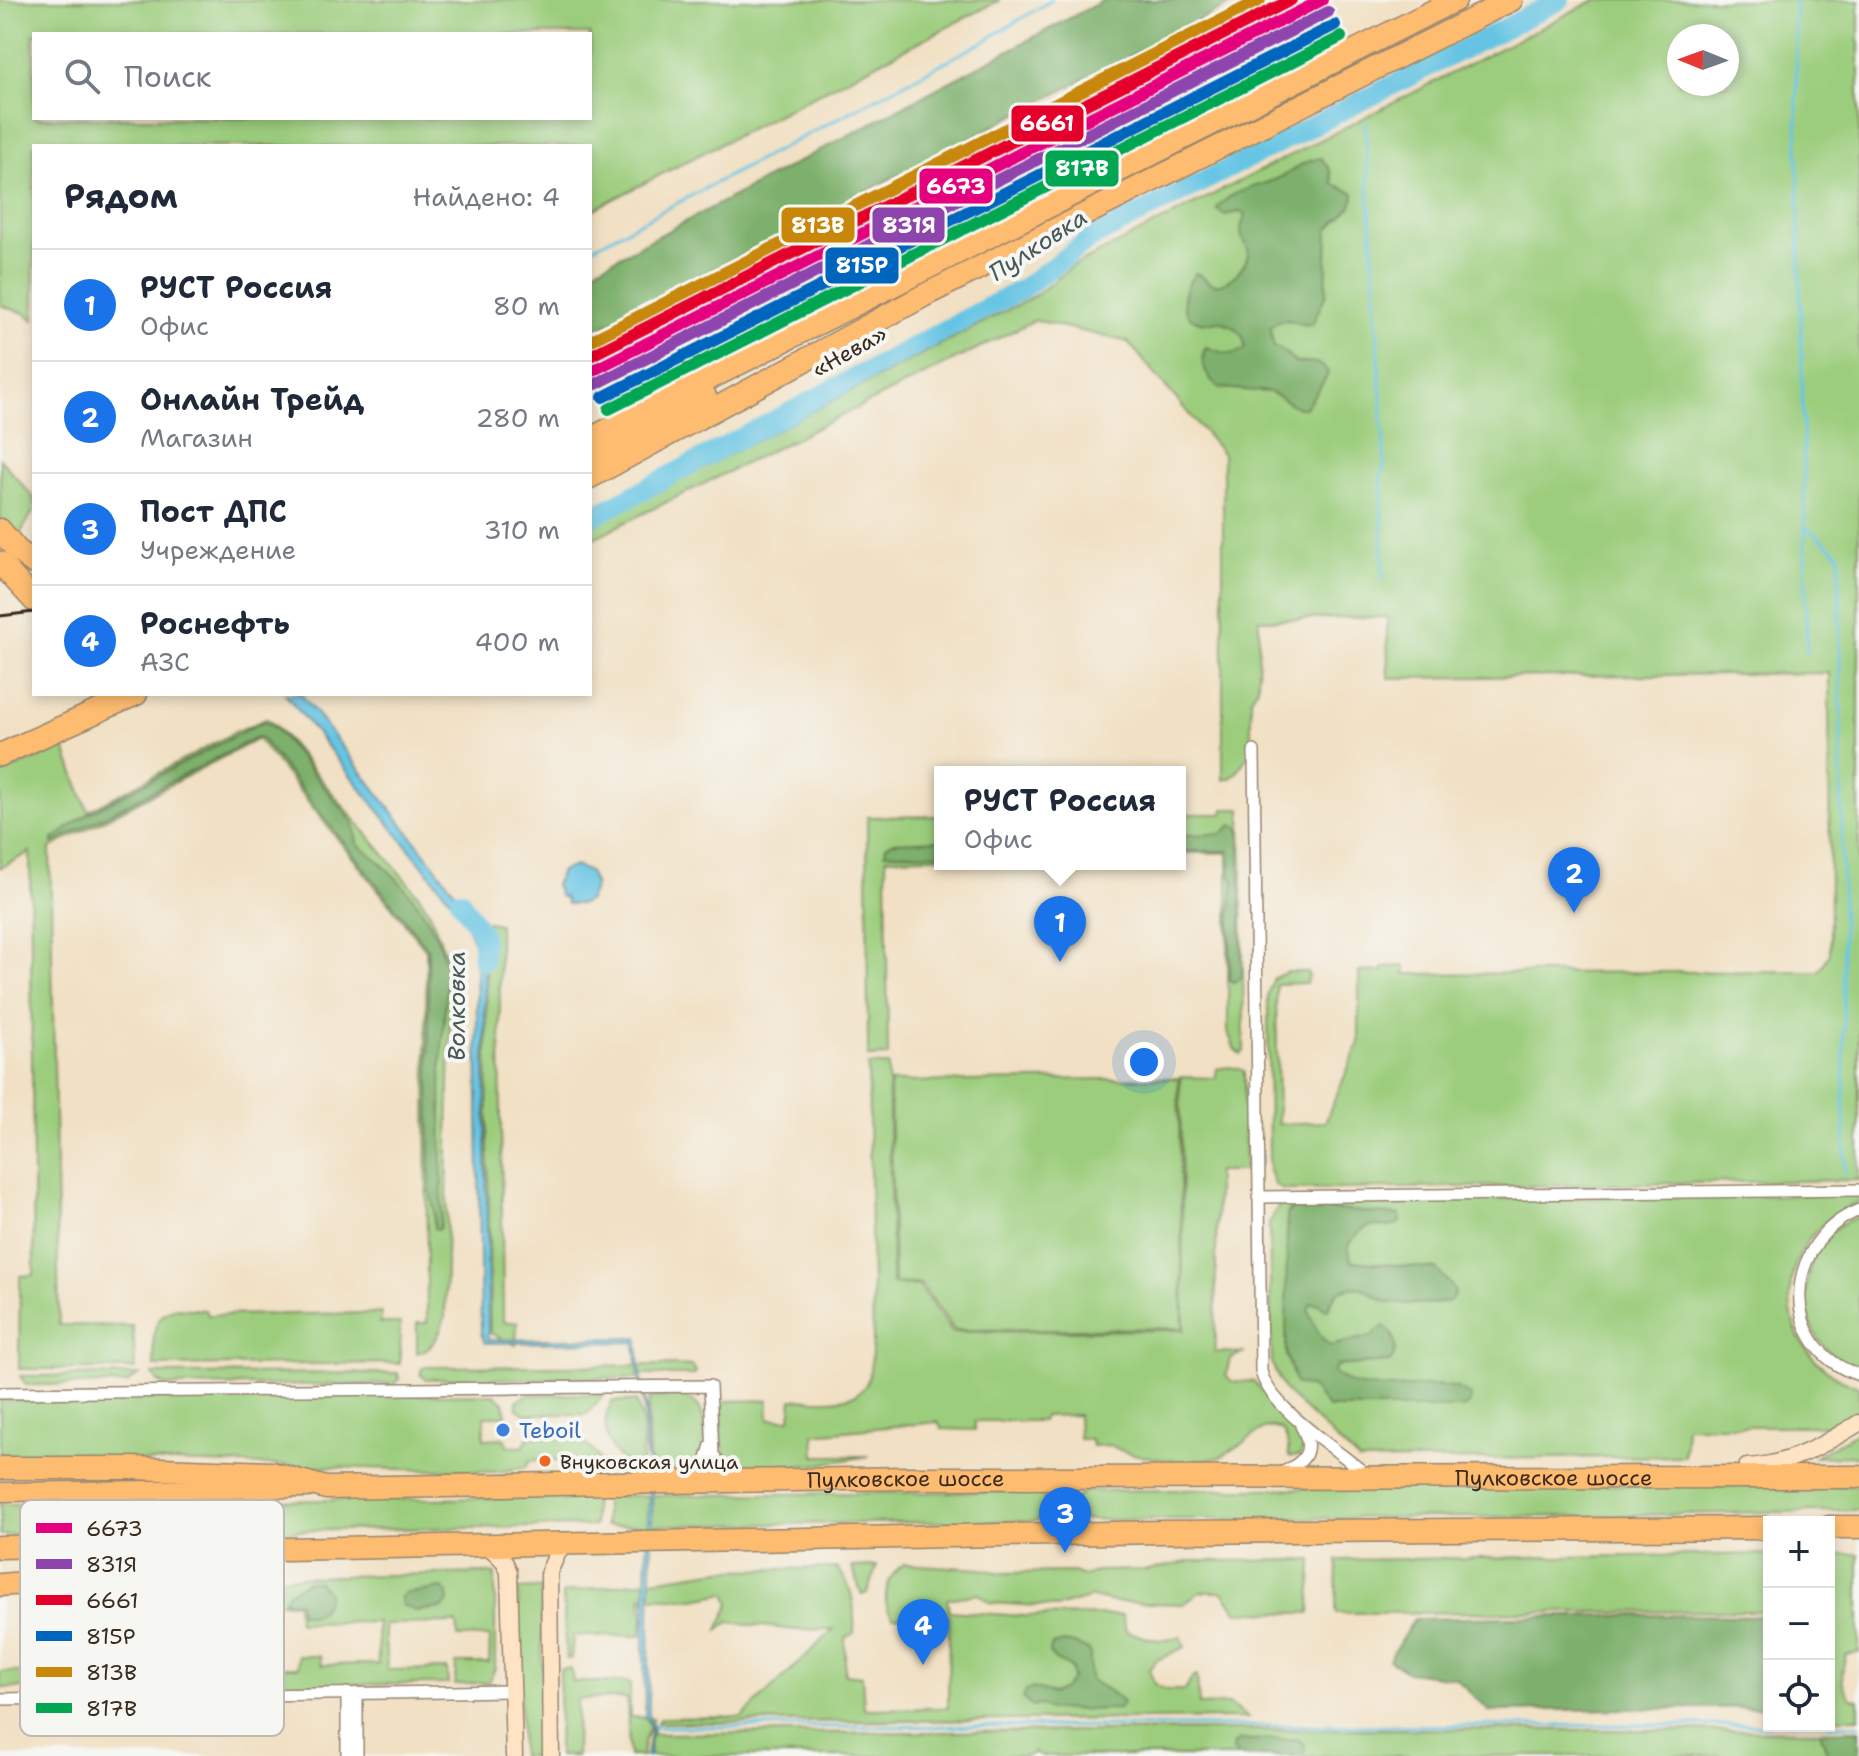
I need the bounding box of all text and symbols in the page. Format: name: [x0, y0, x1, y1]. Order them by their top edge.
north arrow: [1667, 24, 1739, 96]
search box: [32, 32, 592, 120]
icon: search: [60, 54, 104, 98]
text: Поиск: [124, 56, 212, 97]
line badge: 6661: [1010, 104, 1085, 143]
text: 6661: [1020, 109, 1074, 138]
line badge: 817В: [1044, 149, 1120, 188]
text: 817В: [1055, 154, 1109, 183]
line badge: 6673: [918, 167, 994, 205]
text: 6673: [926, 172, 986, 201]
text: Рядом: [64, 173, 178, 219]
text: Найдено: 4: [413, 179, 560, 214]
water label: Пулковка: [983, 201, 1093, 289]
line badge: 813В: [780, 206, 856, 244]
line badge: 831Я: [871, 206, 946, 244]
text: 813В: [791, 211, 845, 240]
text: 831Я: [882, 211, 936, 240]
line badge: 815Р: [824, 246, 900, 285]
text: 815Р: [836, 251, 888, 280]
text: РУСТ Россия: [140, 267, 333, 308]
text: 1: [84, 288, 96, 323]
text: 80 m: [493, 288, 560, 323]
text: Офис: [140, 308, 209, 343]
street label: «Нева»: [807, 319, 892, 384]
text: Онлайн Трейд: [140, 379, 364, 420]
text: 2: [81, 400, 99, 435]
text: 280 m: [475, 400, 560, 435]
text: Магазин: [140, 420, 253, 455]
text: Пост ДПС: [140, 491, 287, 532]
text: 3: [81, 512, 99, 547]
text: 310 m: [484, 512, 560, 547]
text: Учреждение: [140, 532, 296, 567]
text: Роснефть: [140, 603, 290, 644]
text: 4: [81, 624, 99, 659]
text: 400 m: [475, 624, 560, 659]
text: АЗС: [140, 644, 190, 679]
popup: [934, 766, 1186, 870]
text: РУСТ Россия: [964, 780, 1156, 821]
text: Офис: [964, 821, 1033, 856]
pin: 2: [1548, 847, 1600, 913]
pin: 1: [1034, 896, 1086, 962]
water label: Волковка: [441, 951, 473, 1061]
your location: [1124, 1042, 1164, 1082]
place label: Teboil: [519, 1416, 581, 1445]
marker: Teboil: [494, 1421, 512, 1439]
place label: Внуковская улица: [560, 1449, 739, 1475]
marker: Внуковская улица: [537, 1453, 553, 1469]
street label: Пулковское шоссе: [1455, 1463, 1652, 1492]
street label: Пулковское шоссе: [807, 1464, 1004, 1495]
pin: 3: [1039, 1487, 1091, 1553]
legend: [20, 1500, 284, 1736]
text: 6673: [86, 1514, 143, 1543]
map controls: [1763, 1516, 1835, 1732]
button: +: [1763, 1516, 1835, 1588]
text: 831Я: [86, 1550, 137, 1579]
text: 6661: [86, 1586, 139, 1615]
button: −: [1763, 1588, 1835, 1660]
pin: 4: [897, 1599, 949, 1665]
text: 815Р: [86, 1622, 136, 1651]
text: 813В: [86, 1658, 137, 1687]
button: locate: [1763, 1660, 1835, 1732]
text: 817В: [86, 1694, 137, 1723]

